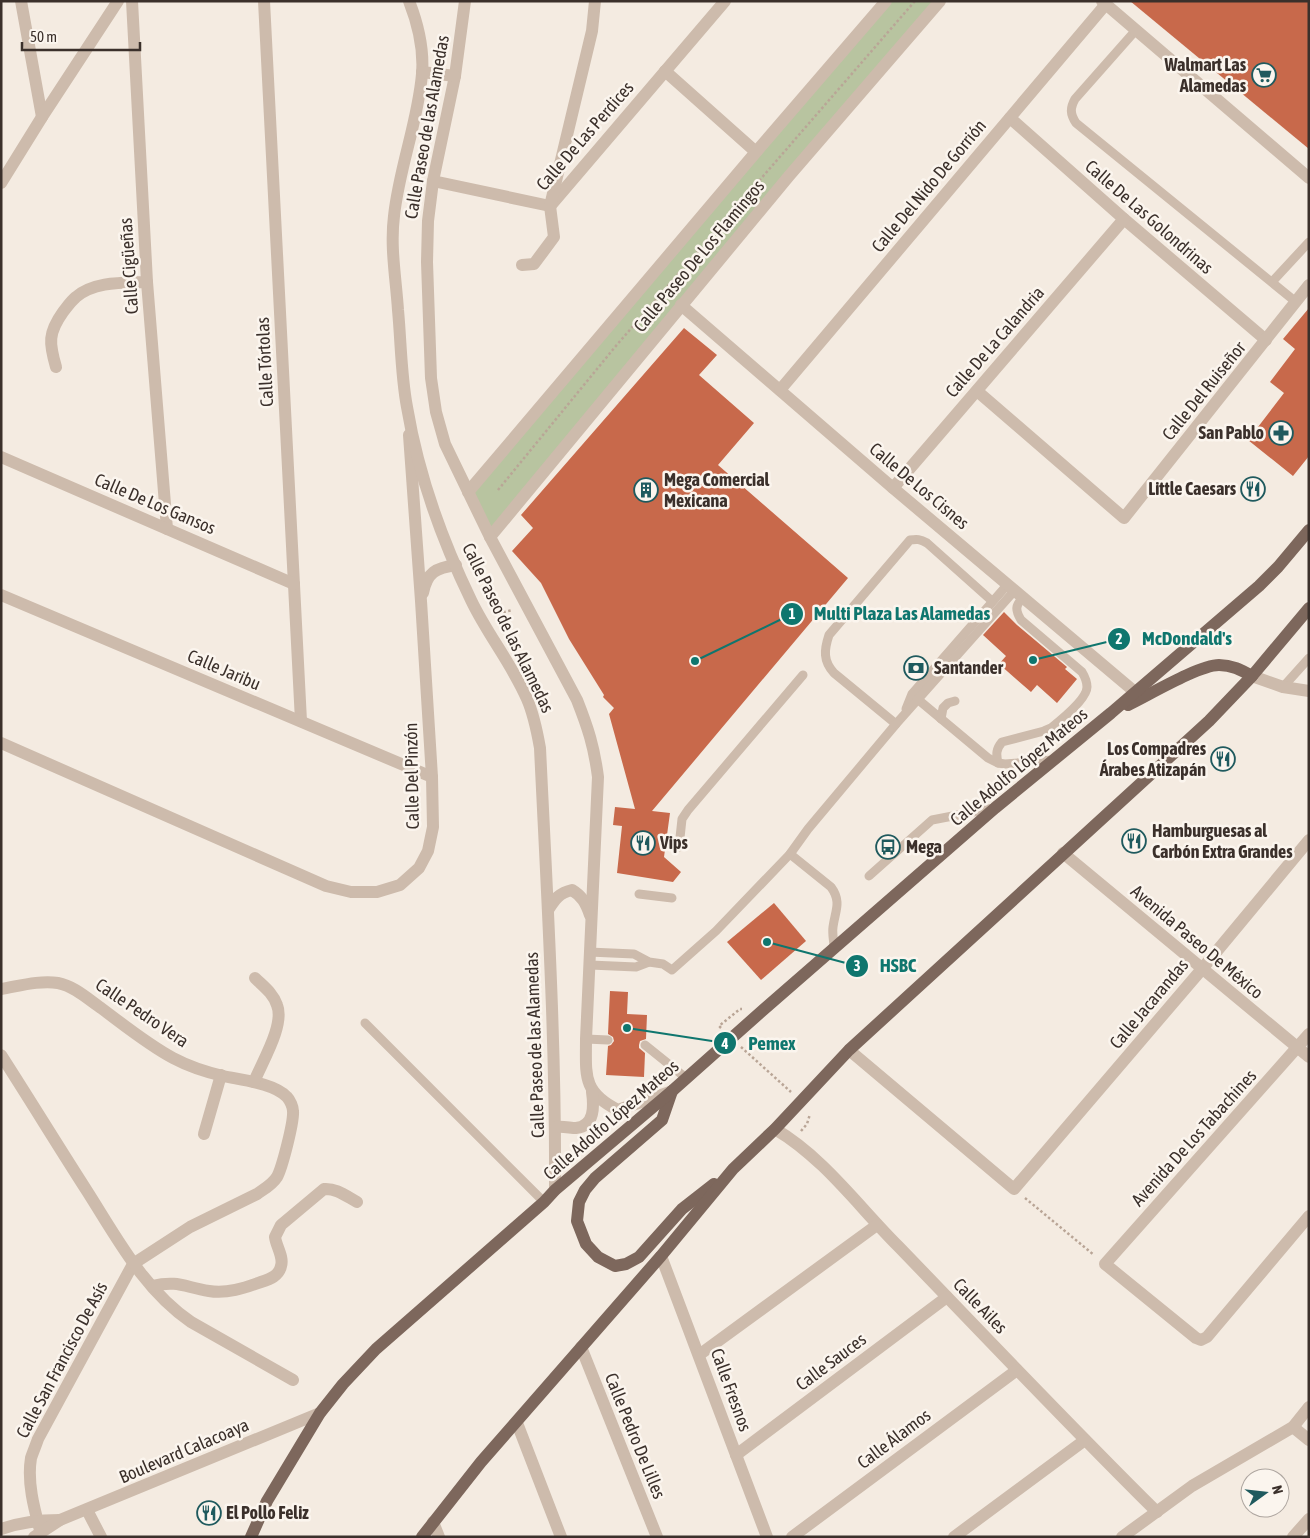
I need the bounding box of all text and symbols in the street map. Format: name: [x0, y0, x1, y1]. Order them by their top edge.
scale bar: [22, 20, 140, 52]
text: 50 m: [30, 28, 57, 45]
street label: Calle Paseo de las Alamedas: [400, 33, 453, 220]
place label: Walmart Las Alamedas: [1164, 54, 1247, 96]
supermarket icon: Walmart Las Alamedas: [1251, 62, 1277, 88]
street label: Calle De Las Perdices: [532, 77, 638, 194]
street label: Calle Del Nido De Gorrión: [867, 115, 990, 256]
street label: Calle De Las Golondrinas: [1081, 155, 1218, 278]
street label: Calle Paseo De Los Flamingos: [629, 175, 768, 336]
street label: Calle Cigüeñas: [115, 217, 142, 315]
street label: Calle De La Calandria: [941, 282, 1048, 401]
street label: Calle Tórtolas: [252, 317, 277, 407]
street label: Calle Del Ruiseñor: [1157, 337, 1250, 444]
pharmacy icon: San Pablo: [1268, 420, 1294, 446]
place label: San Pablo: [1198, 422, 1264, 443]
street label: Calle De Los Cisnes: [865, 438, 973, 533]
street label: Calle De Los Gansos: [92, 469, 219, 538]
place label: Mega Comercial Mexicana: [664, 469, 770, 511]
restaurant icon: Little Caesars: [1240, 476, 1266, 502]
building icon: Mega Comercial Mexicana: [633, 477, 659, 503]
place label: Little Caesars: [1148, 478, 1237, 499]
street label: Calle Paseo de las Alamedas: [458, 540, 559, 716]
callout: Multi Plaza Las Alamedas: [779, 597, 1001, 631]
text: Multi Plaza Las Alamedas: [814, 602, 990, 624]
text: 1: [788, 605, 796, 622]
callout: McDondald's: [1107, 622, 1242, 656]
text: McDondald's: [1142, 627, 1232, 649]
text: 2: [1115, 630, 1123, 647]
street label: Calle Jaribu: [185, 645, 264, 694]
bank icon: Santander: [903, 655, 929, 681]
place label: Santander: [934, 657, 1004, 678]
street label: Calle Adolfo López Mateos: [946, 703, 1091, 830]
street label: Calle Del Pinzón: [400, 722, 423, 830]
place label: Los Compadres Árabes Atizapán: [1099, 738, 1207, 780]
restaurant icon: Los Compadres Árabes Atizapán: [1210, 746, 1236, 772]
place label: Hamburguesas al Carbón Extra Grandes: [1152, 820, 1293, 862]
restaurant icon: Hamburguesas al Carbón Extra Grandes: [1121, 828, 1147, 854]
restaurant icon: Vips: [630, 830, 656, 856]
place label: Vips: [659, 832, 688, 853]
bus stop icon: Mega: [875, 834, 901, 860]
place label: Mega: [906, 836, 942, 857]
street label: Avenida Paseo De México: [1127, 880, 1268, 1003]
callout: HSBC: [845, 949, 927, 983]
street label: Calle Paseo de las Alamedas: [521, 952, 548, 1138]
text: HSBC: [880, 954, 917, 976]
street label: Calle Jacarandas: [1105, 954, 1192, 1053]
text: 3: [853, 957, 861, 974]
street label: Calle Pedro Vera: [92, 974, 193, 1051]
callout: Pemex: [713, 1026, 805, 1060]
text: Pemex: [748, 1032, 796, 1054]
text: 4: [720, 1035, 729, 1052]
street label: Calle Adolfo López Mateos: [539, 1055, 683, 1184]
street label: Avenida De Los Tabachines: [1127, 1065, 1260, 1210]
street label: Calle Ailes: [949, 1274, 1012, 1338]
street label: Calle San Francisco De Asís: [12, 1278, 112, 1441]
street label: Calle Sauces: [792, 1328, 870, 1395]
street label: Calle Fresnos: [707, 1345, 756, 1434]
street label: Calle Pedro De Lilles: [601, 1370, 670, 1502]
street label: Calle Álamos: [853, 1404, 934, 1473]
street label: Boulevard Calacoaya: [116, 1414, 252, 1487]
north arrow: [1240, 1468, 1290, 1518]
text: N: [1269, 1484, 1286, 1496]
restaurant icon: El Pollo Feliz: [196, 1500, 222, 1526]
place label: El Pollo Feliz: [226, 1502, 309, 1523]

